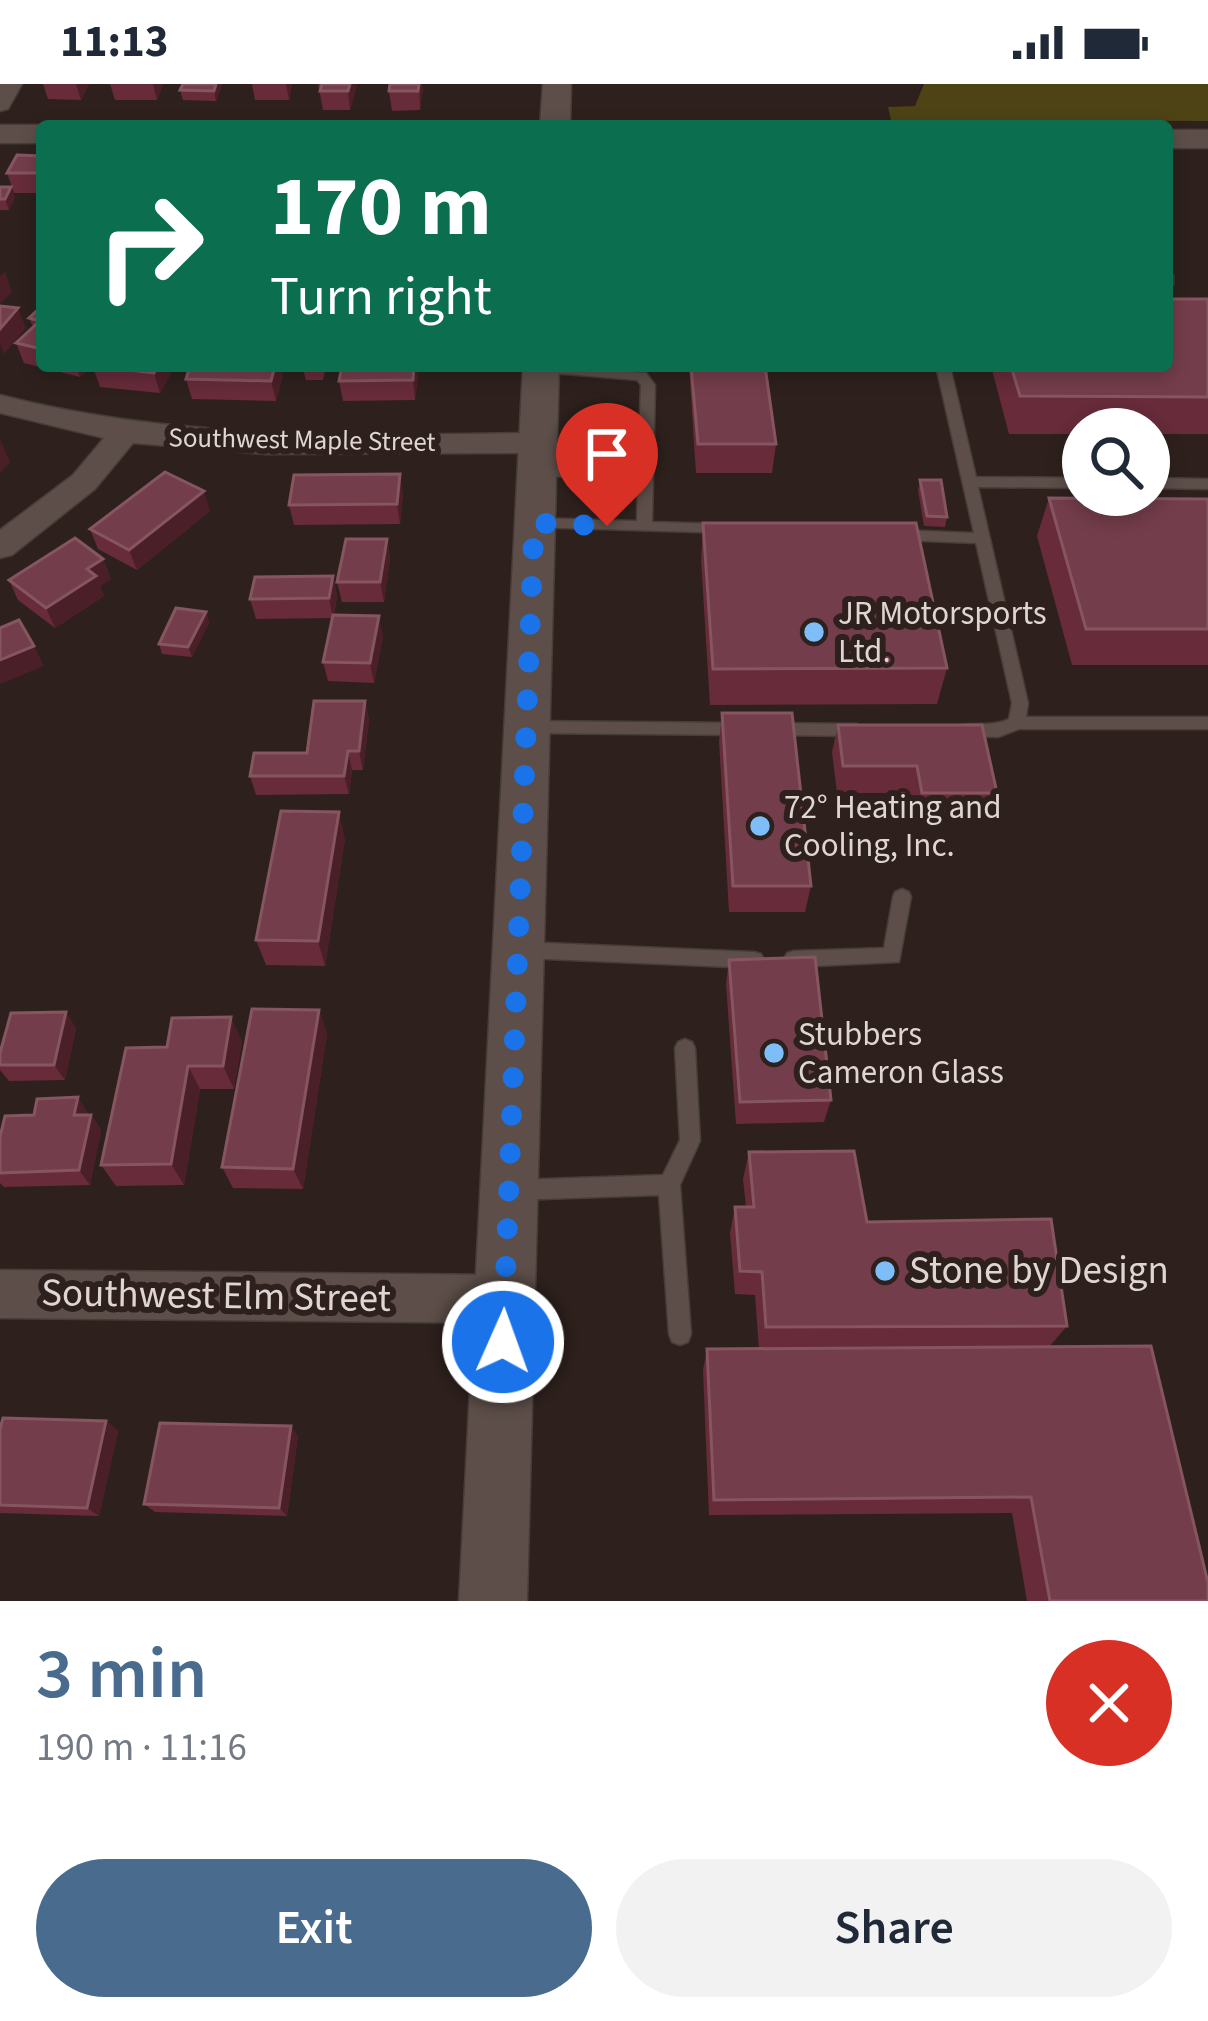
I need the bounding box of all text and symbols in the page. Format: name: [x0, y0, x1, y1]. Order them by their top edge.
text: 11:13: [60, 10, 169, 74]
text: 170 m: [270, 148, 492, 268]
icon: right: [72, 168, 228, 324]
text: Turn right: [270, 259, 492, 336]
pin: [556, 403, 658, 526]
map controls: [1062, 408, 1170, 516]
button: search: [1062, 408, 1170, 516]
street label: Southwest Maple Street: [168, 418, 436, 462]
icon: arrive: [574, 421, 640, 487]
place label: JR Motorsports Ltd.: [838, 590, 1047, 675]
marker: JR Motorsports Ltd.: [801, 619, 827, 645]
place label: 72° Heating and Cooling, Inc.: [784, 784, 1002, 869]
marker: 72° Heating and Cooling, Inc.: [747, 813, 773, 839]
place label: Stubbers Cameron Glass: [798, 1011, 1004, 1096]
marker: Stubbers Cameron Glass: [761, 1040, 787, 1066]
place label: Stone by Design: [909, 1243, 1169, 1299]
marker: Stone by Design: [872, 1258, 898, 1284]
street label: Southwest Elm Street: [41, 1265, 391, 1327]
position arrow: [440, 1279, 566, 1405]
text: 3 min: [36, 1623, 207, 1726]
button: close: [1046, 1640, 1172, 1766]
text: 190 m · 11:16: [36, 1720, 247, 1776]
button: Exit: [36, 1859, 592, 1997]
button: Share: [616, 1859, 1172, 1997]

